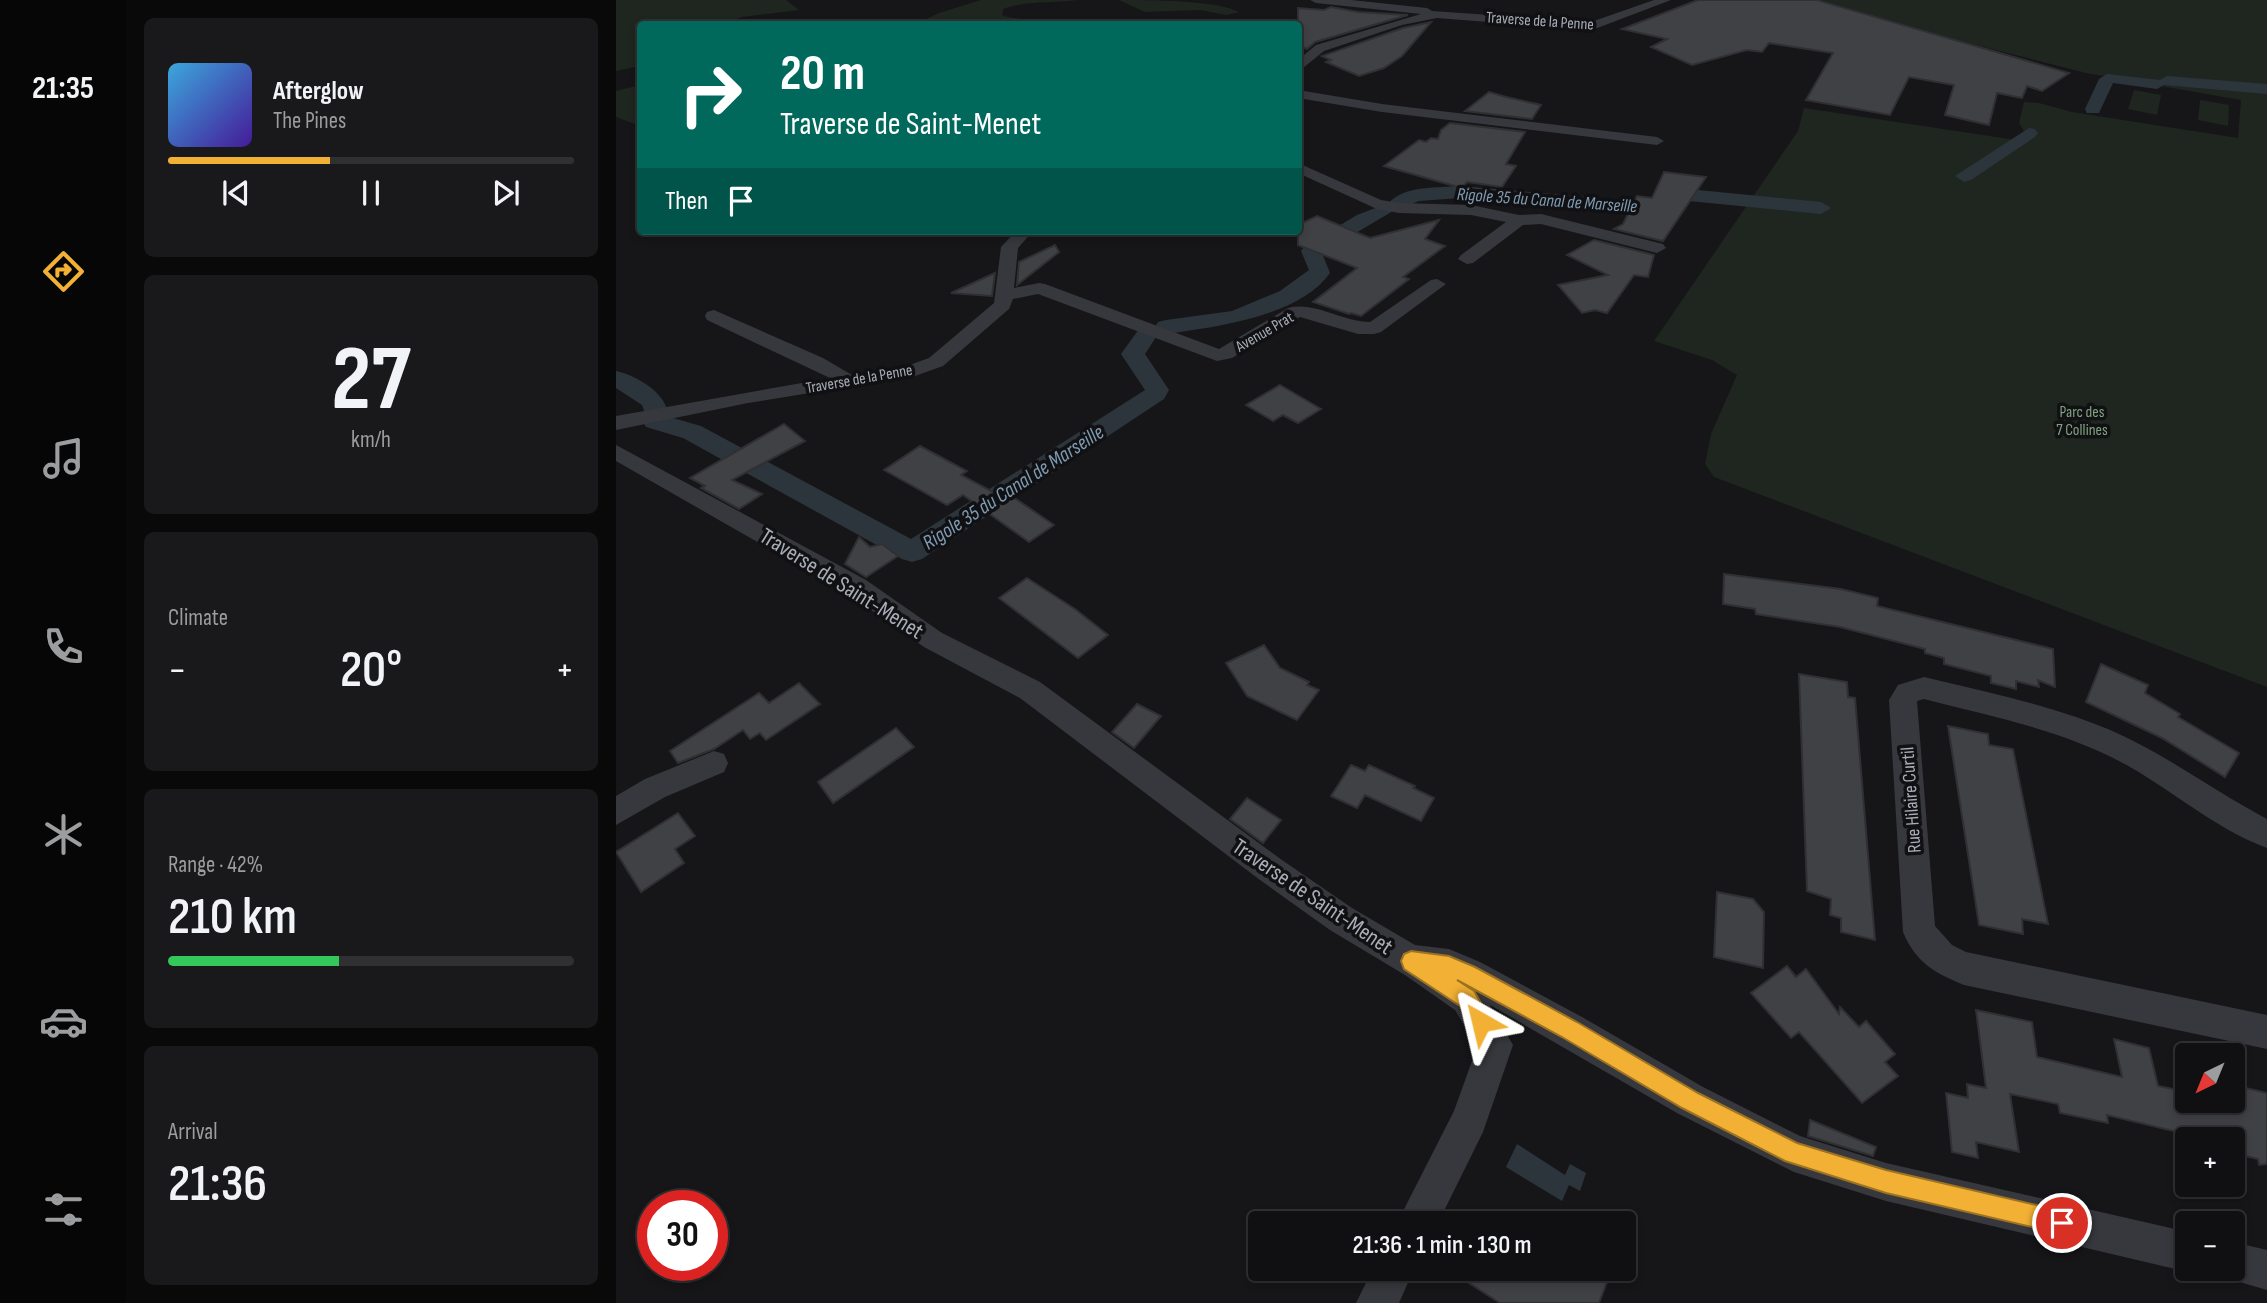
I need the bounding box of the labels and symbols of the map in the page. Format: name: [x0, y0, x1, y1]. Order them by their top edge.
street label: Traverse de la Penne: [1485, 8, 1594, 35]
water label: Rigole 35 du Canal de Marseille: [1456, 184, 1638, 217]
street label: Avenue Prat: [1232, 308, 1297, 357]
street label: Traverse de la Penne: [804, 361, 914, 398]
park label: Parc des 7 Collines: [2056, 403, 2108, 440]
water label: Rigole 35 du Canal de Marseille: [918, 419, 1109, 555]
street label: Traverse de Saint-Menet: [754, 522, 929, 645]
street label: Rue Hilaire Curtil: [1896, 746, 1927, 854]
street label: Traverse de Saint-Menet: [1227, 833, 1398, 961]
position arrow: [1444, 985, 1518, 1059]
north arrow: [2175, 1043, 2245, 1113]
speed limit sign: 30: [637, 1190, 728, 1281]
pin: [2032, 1193, 2092, 1253]

